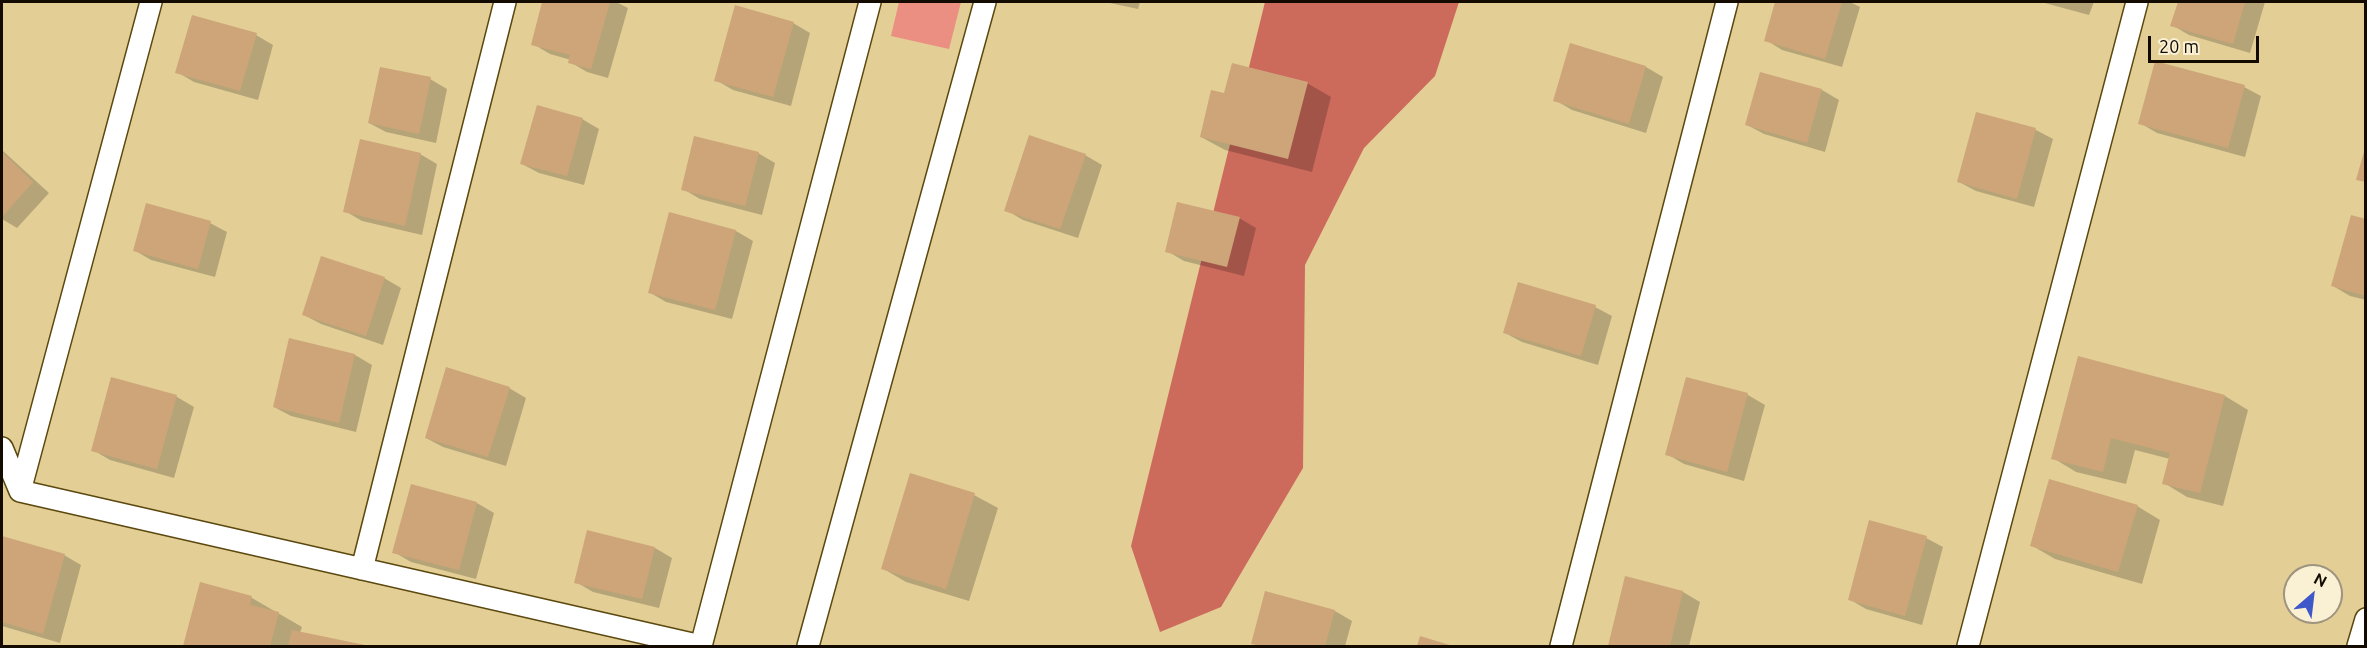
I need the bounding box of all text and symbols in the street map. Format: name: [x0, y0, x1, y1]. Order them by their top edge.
scale bar: [2151, 24, 2262, 62]
text: 20 m: [2159, 36, 2199, 56]
north arrow: [2283, 564, 2343, 624]
text: N: [2311, 569, 2330, 591]

